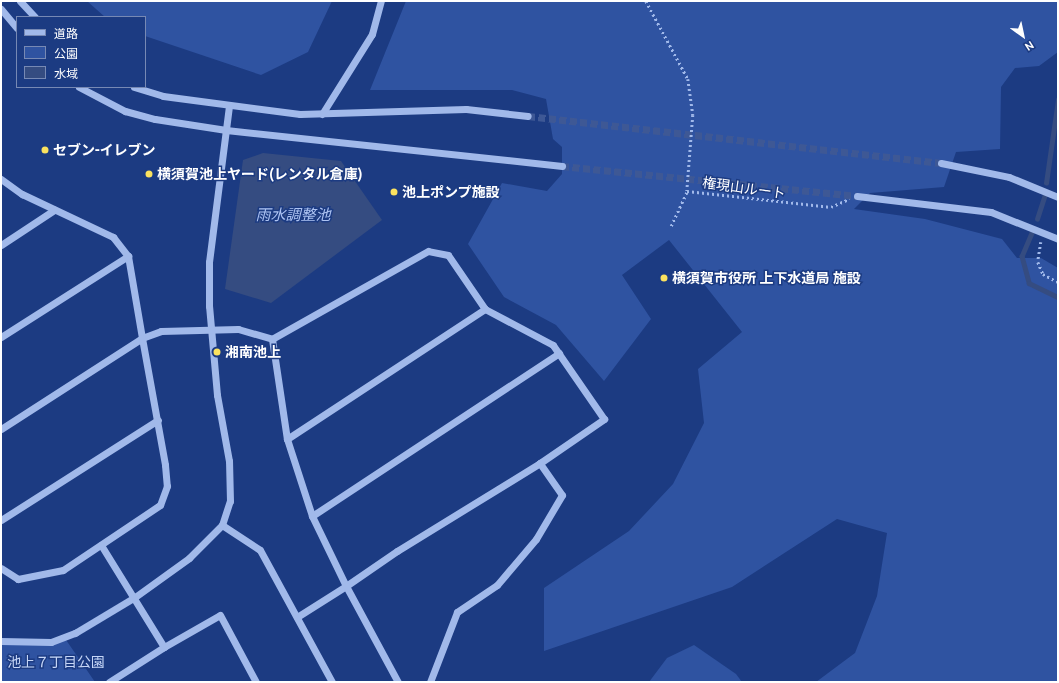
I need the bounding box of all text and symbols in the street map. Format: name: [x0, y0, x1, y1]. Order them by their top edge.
legend: [16, 16, 146, 88]
north arrow: [1003, 16, 1043, 56]
text: 道路: [54, 27, 78, 40]
text: N: [1023, 39, 1036, 53]
text: 公園: [54, 47, 78, 60]
text: 水域: [54, 67, 78, 80]
place label: セブン-イレブン: [53, 142, 156, 158]
marker: セブン-イレブン: [40, 145, 50, 155]
place label: 横須賀池上ヤード(レンタル倉庫): [157, 166, 363, 182]
marker: 横須賀池上ヤード(レンタル倉庫): [144, 169, 154, 179]
street label: 権現山ルート: [701, 174, 787, 202]
place label: 池上ポンプ施設: [402, 184, 500, 200]
marker: 池上ポンプ施設: [389, 187, 399, 197]
water label: 雨水調整池: [256, 206, 330, 224]
place label: 横須賀市役所 上下水道局 施設: [672, 270, 861, 286]
marker: 横須賀市役所 上下水道局 施設: [659, 273, 669, 283]
place label: 湘南池上: [225, 344, 281, 360]
marker: 湘南池上: [212, 347, 222, 357]
park label: 池上７丁目公園: [7, 654, 105, 670]

